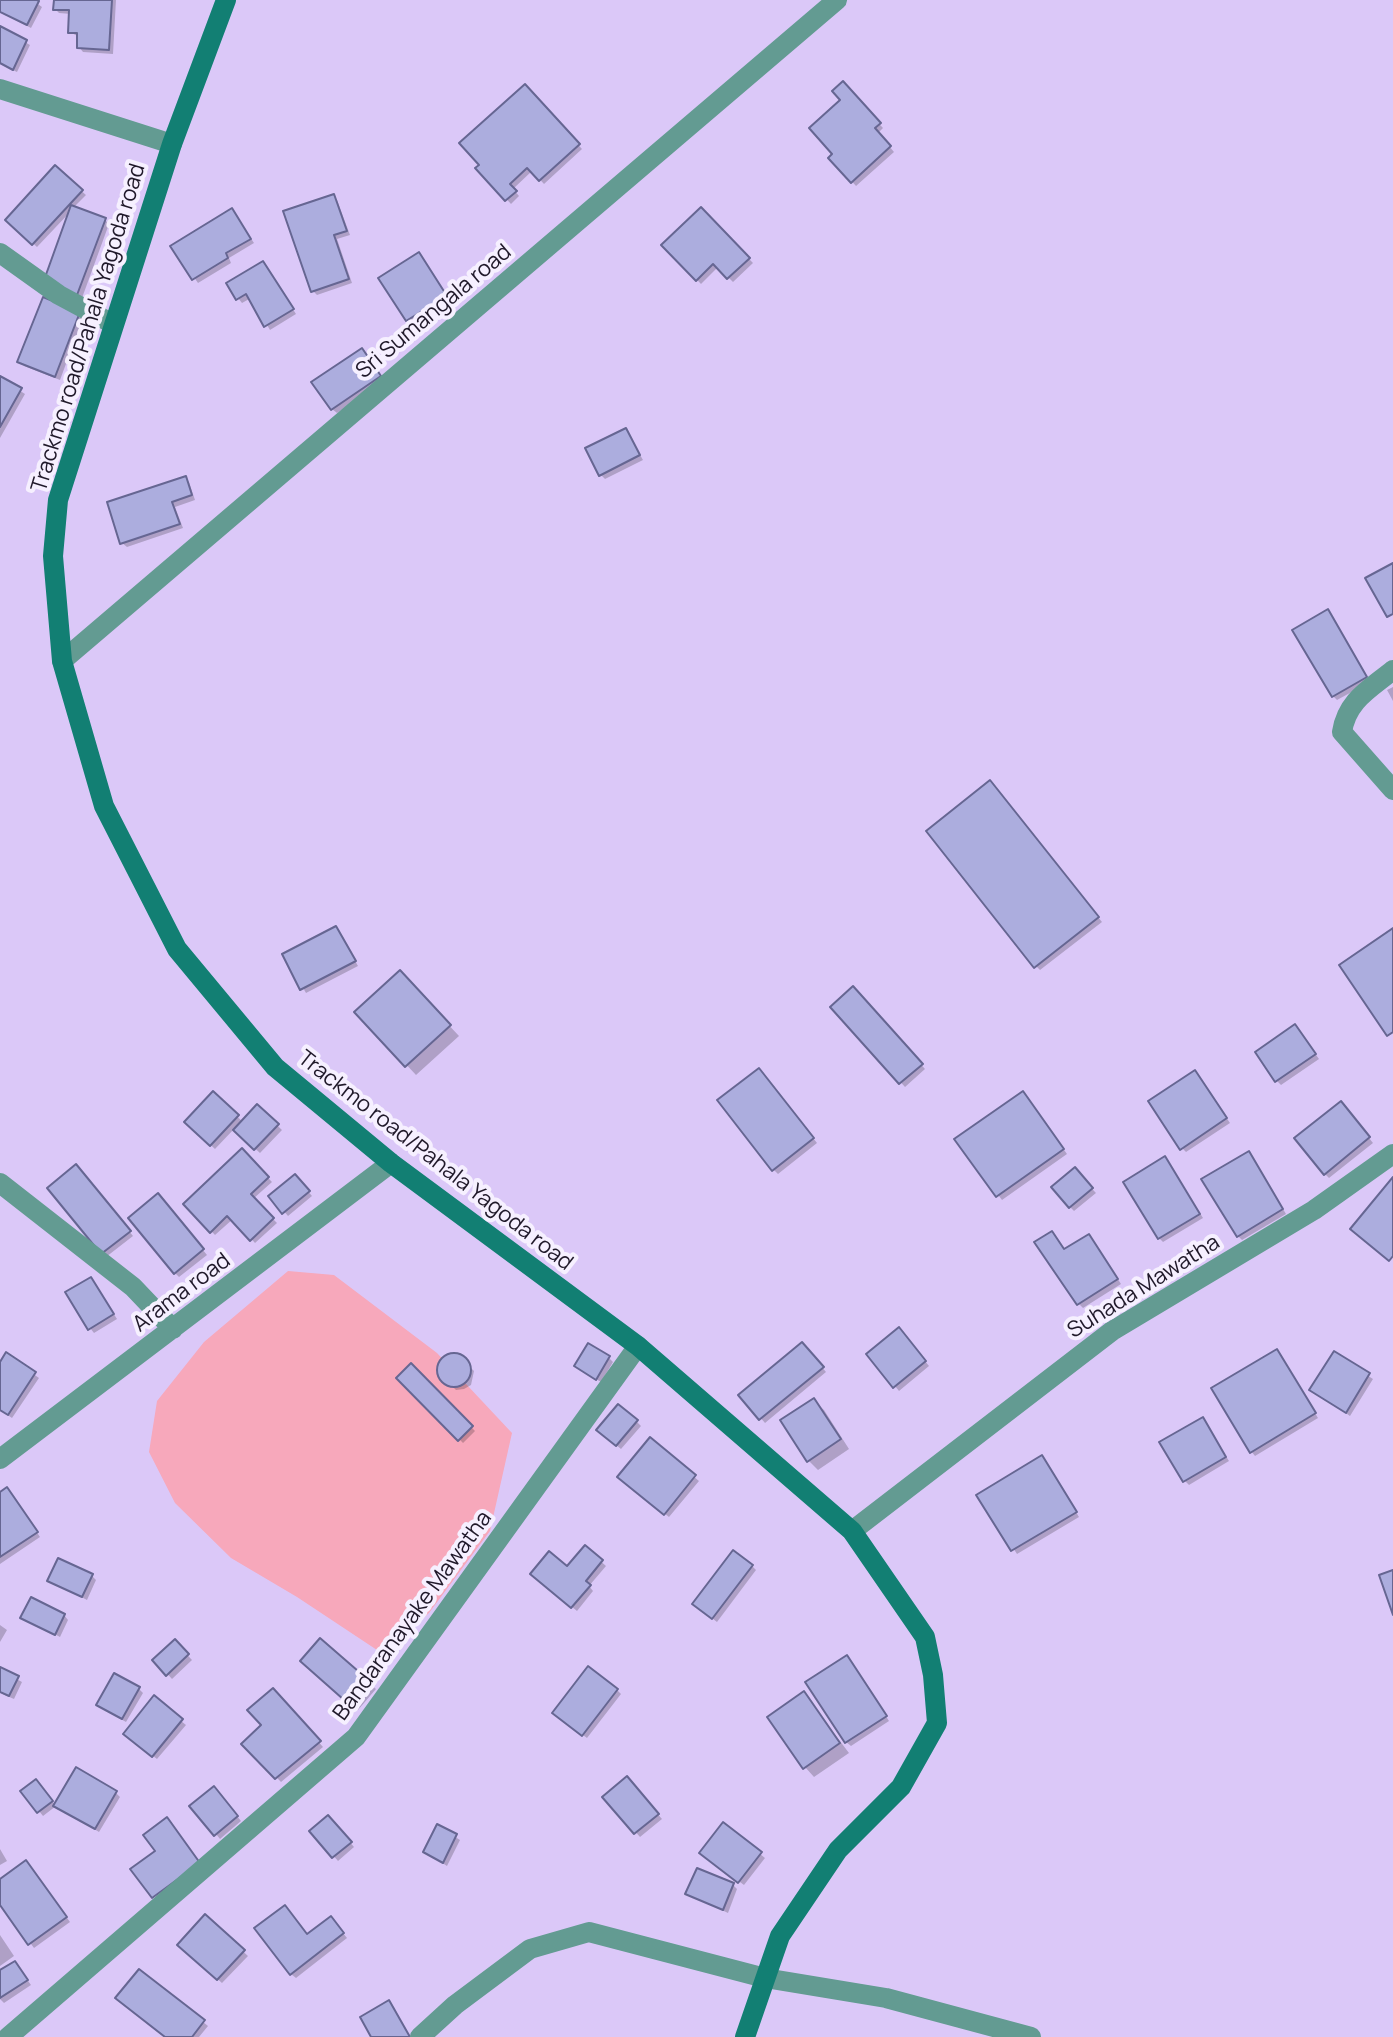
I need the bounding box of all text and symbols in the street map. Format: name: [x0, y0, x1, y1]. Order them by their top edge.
street label: Trackmo road/Pahala Yagoda road: [26, 161, 152, 495]
street label: Sri Sumangala road: [351, 239, 517, 385]
street label: Trackmo road/Pahala Yagoda road: [292, 1045, 578, 1277]
street label: Suhada Mawatha: [1063, 1230, 1225, 1344]
street label: Arama road: [128, 1248, 236, 1338]
street label: Bandaranayake Mawatha: [328, 1506, 498, 1726]

